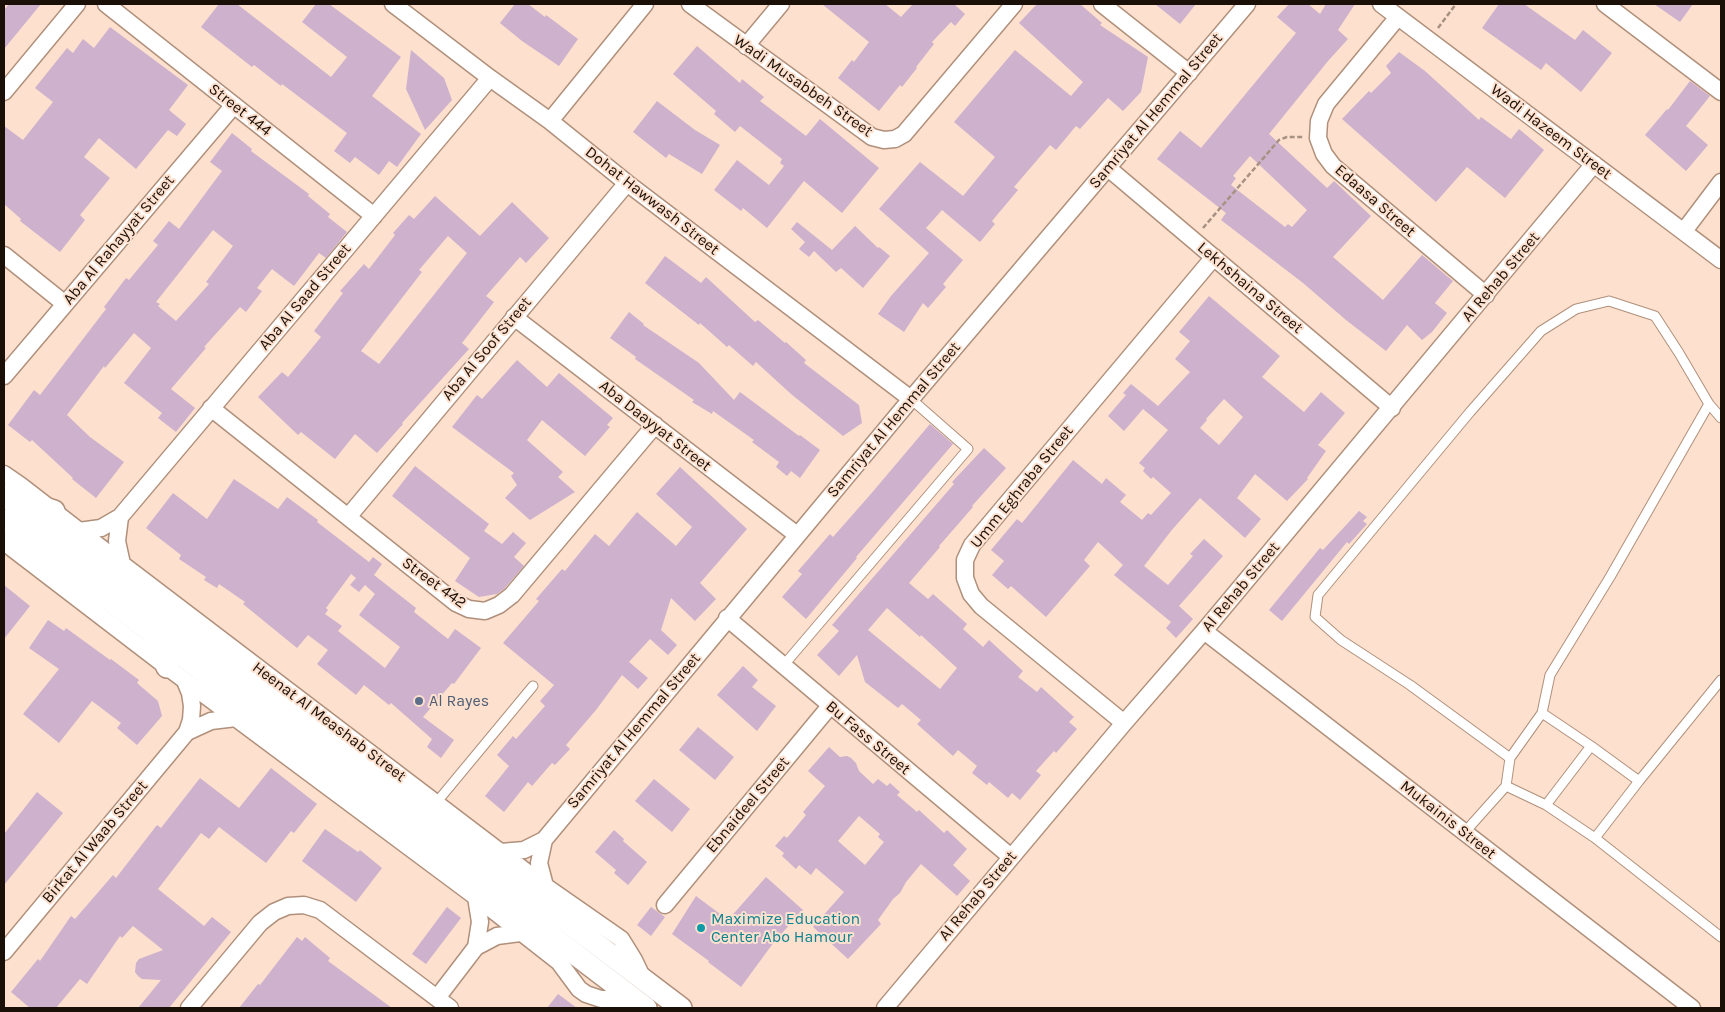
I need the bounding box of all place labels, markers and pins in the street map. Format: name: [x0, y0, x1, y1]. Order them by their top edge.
place label: Al Rayes: [429, 691, 489, 711]
marker: Al Rayes: [413, 695, 425, 707]
place label: Maximize Education Center Abo Hamour: [711, 909, 860, 947]
marker: Maximize Education Center Abo Hamour: [695, 922, 707, 934]

